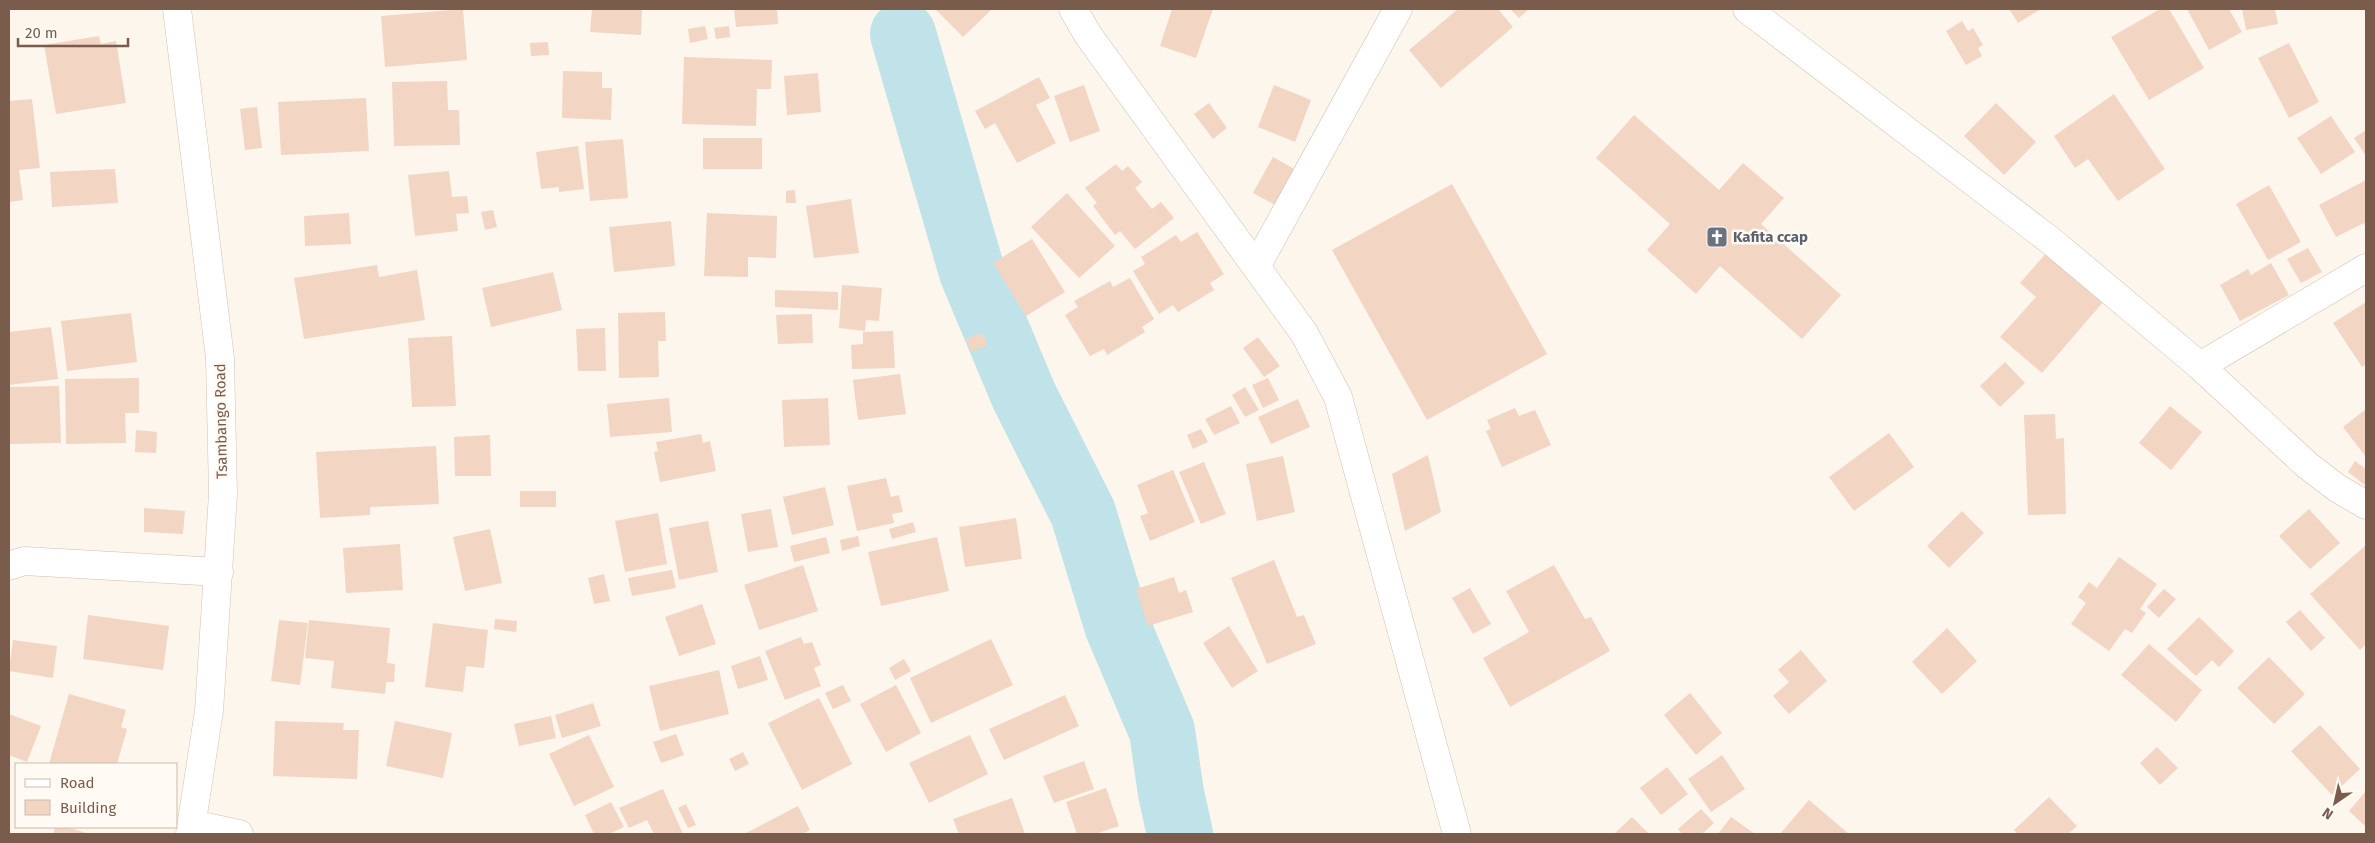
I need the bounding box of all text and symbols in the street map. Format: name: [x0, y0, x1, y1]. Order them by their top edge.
scale bar: [18, 15, 128, 47]
text: 20 m: [25, 24, 58, 42]
church icon: Kafita ccap: [1705, 225, 1729, 249]
place label: Kafita ccap: [1733, 228, 1808, 246]
street label: Tsambango Road: [211, 363, 231, 479]
legend: [15, 763, 178, 828]
text: Road: [60, 774, 95, 792]
north arrow: [2310, 778, 2360, 828]
text: Building: [60, 799, 116, 817]
text: N: [2319, 804, 2337, 823]

